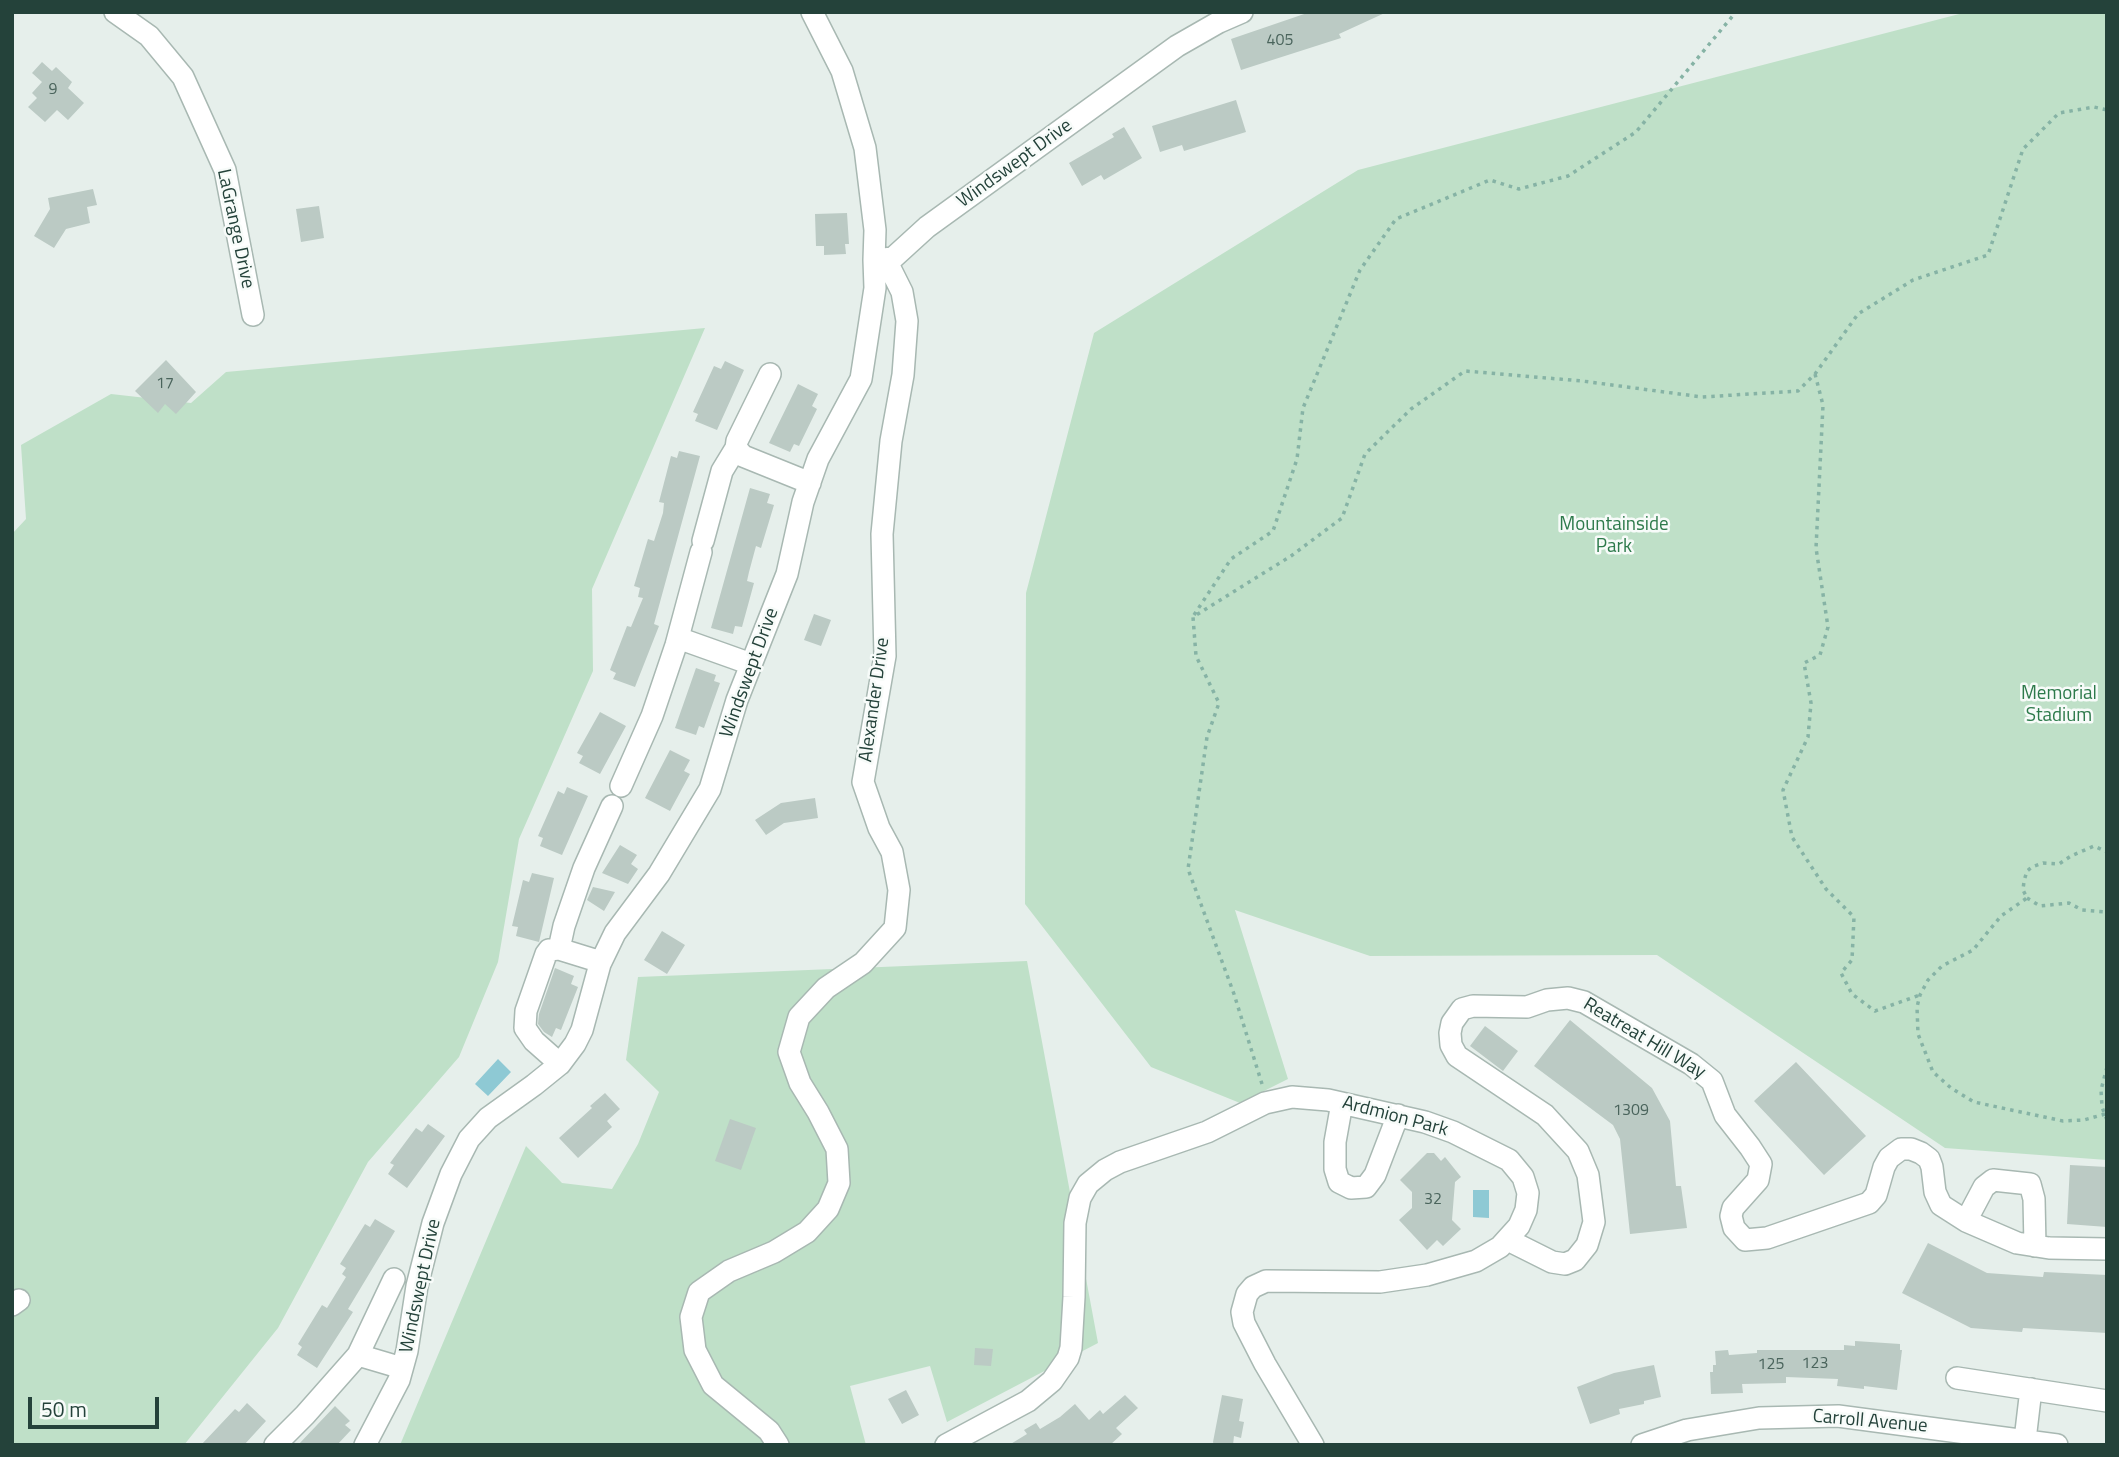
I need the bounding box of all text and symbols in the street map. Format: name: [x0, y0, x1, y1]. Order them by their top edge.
house number: 405: [1267, 31, 1293, 51]
house number: 9: [49, 80, 57, 100]
street label: Windswept Drive: [953, 115, 1077, 213]
street label: LaGrange Drive: [211, 167, 259, 291]
house number: 17: [156, 374, 174, 394]
park label: Mountainside Park: [1559, 514, 1669, 558]
street label: Windswept Drive: [716, 605, 784, 741]
street label: Alexander Drive: [855, 636, 895, 764]
park label: Memorial Stadium: [2021, 683, 2097, 727]
street label: Reatreat Hill Way: [1579, 993, 1709, 1085]
street label: Ardmion Park: [1340, 1092, 1450, 1142]
house number: 1309: [1613, 1101, 1649, 1121]
house number: 32: [1424, 1190, 1442, 1210]
street label: Windswept Drive: [396, 1217, 446, 1355]
house number: 123: [1802, 1354, 1828, 1374]
house number: 125: [1758, 1355, 1784, 1375]
scale bar: [32, 1384, 163, 1428]
text: 50 m: [41, 1393, 87, 1425]
street label: Carroll Avenue: [1812, 1406, 1928, 1438]

